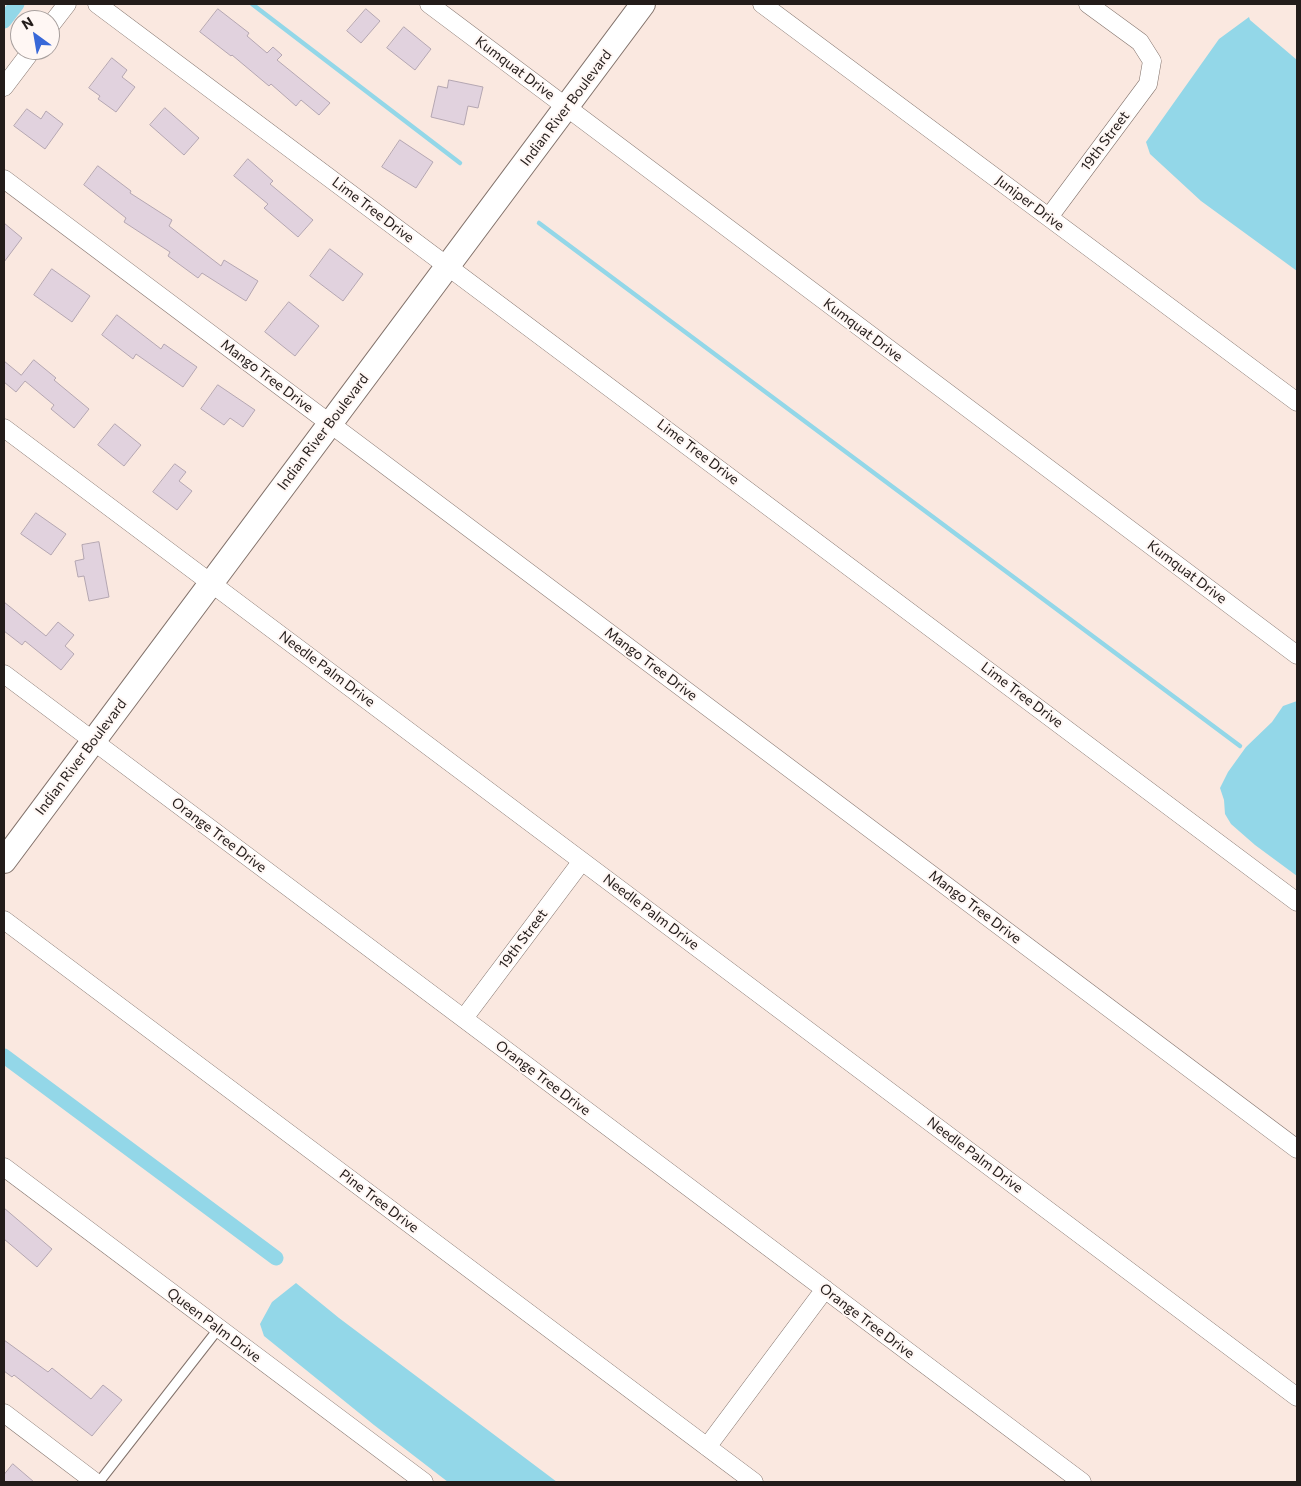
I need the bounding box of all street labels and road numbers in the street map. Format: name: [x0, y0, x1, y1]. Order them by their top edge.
street label: Kumquat Drive: [472, 33, 558, 103]
street label: Indian River Boulevard: [517, 47, 615, 169]
street label: 19th Street: [1077, 108, 1133, 174]
street label: Juniper Drive: [992, 172, 1068, 234]
street label: Lime Tree Drive: [329, 174, 417, 246]
street label: Kumquat Drive: [820, 295, 906, 365]
street label: Mango Tree Drive: [217, 336, 317, 416]
street label: Indian River Boulevard: [274, 371, 372, 493]
street label: Lime Tree Drive: [654, 416, 742, 488]
street label: Kumquat Drive: [1144, 537, 1230, 607]
street label: Mango Tree Drive: [601, 624, 701, 704]
street label: Needle Palm Drive: [276, 628, 378, 710]
street label: Lime Tree Drive: [978, 659, 1066, 731]
street label: Indian River Boulevard: [32, 696, 130, 818]
street label: Orange Tree Drive: [168, 794, 270, 876]
street label: Mango Tree Drive: [925, 867, 1025, 947]
street label: Needle Palm Drive: [600, 871, 702, 953]
street label: 19th Street: [495, 906, 551, 972]
street label: Orange Tree Drive: [492, 1037, 594, 1119]
street label: Needle Palm Drive: [924, 1114, 1026, 1196]
street label: Pine Tree Drive: [336, 1166, 422, 1236]
street label: Orange Tree Drive: [816, 1280, 918, 1362]
street label: Queen Palm Drive: [164, 1284, 264, 1366]

